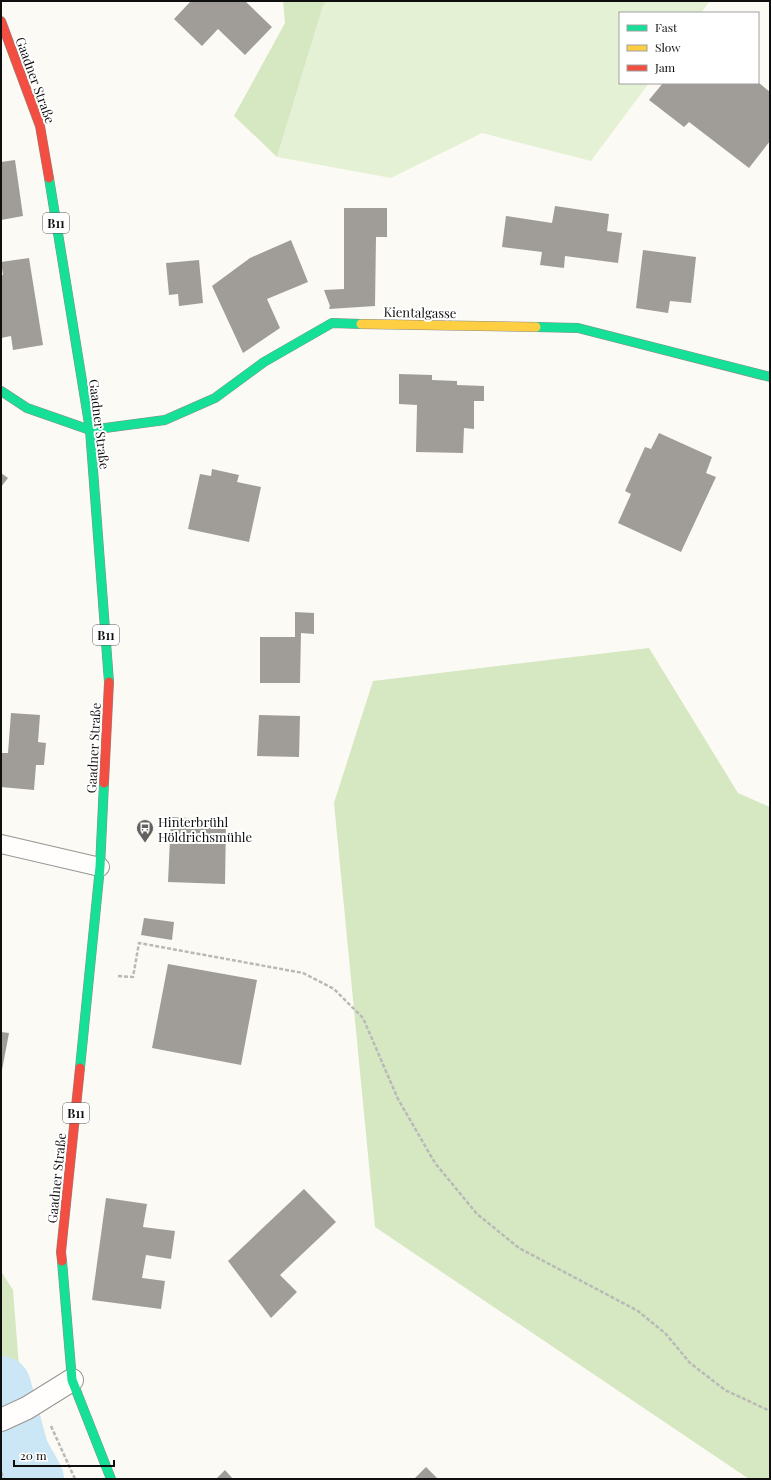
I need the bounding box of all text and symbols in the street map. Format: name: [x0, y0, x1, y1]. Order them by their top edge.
legend: [619, 12, 759, 84]
text: Fast: [655, 19, 678, 35]
street label: Gaadner Straße: [12, 34, 60, 126]
text: Slow: [655, 39, 681, 55]
text: Jam: [654, 59, 676, 75]
road number: B11: [43, 213, 69, 233]
street label: Kientalgasse: [383, 303, 457, 321]
street label: Gaadner Straße: [86, 378, 114, 470]
road number: B11: [93, 625, 119, 645]
street label: Gaadner Straße: [82, 702, 104, 794]
place label: Hinterbrühl Höldrichsmühle: [158, 813, 252, 845]
bus stop icon: Hinterbrühl Höldrichsmühle: [135, 818, 155, 843]
road number: B11: [63, 1103, 89, 1123]
street label: Gaadner Straße: [43, 1132, 69, 1224]
scale bar: [14, 1442, 114, 1468]
text: 20 m: [20, 1447, 47, 1463]

